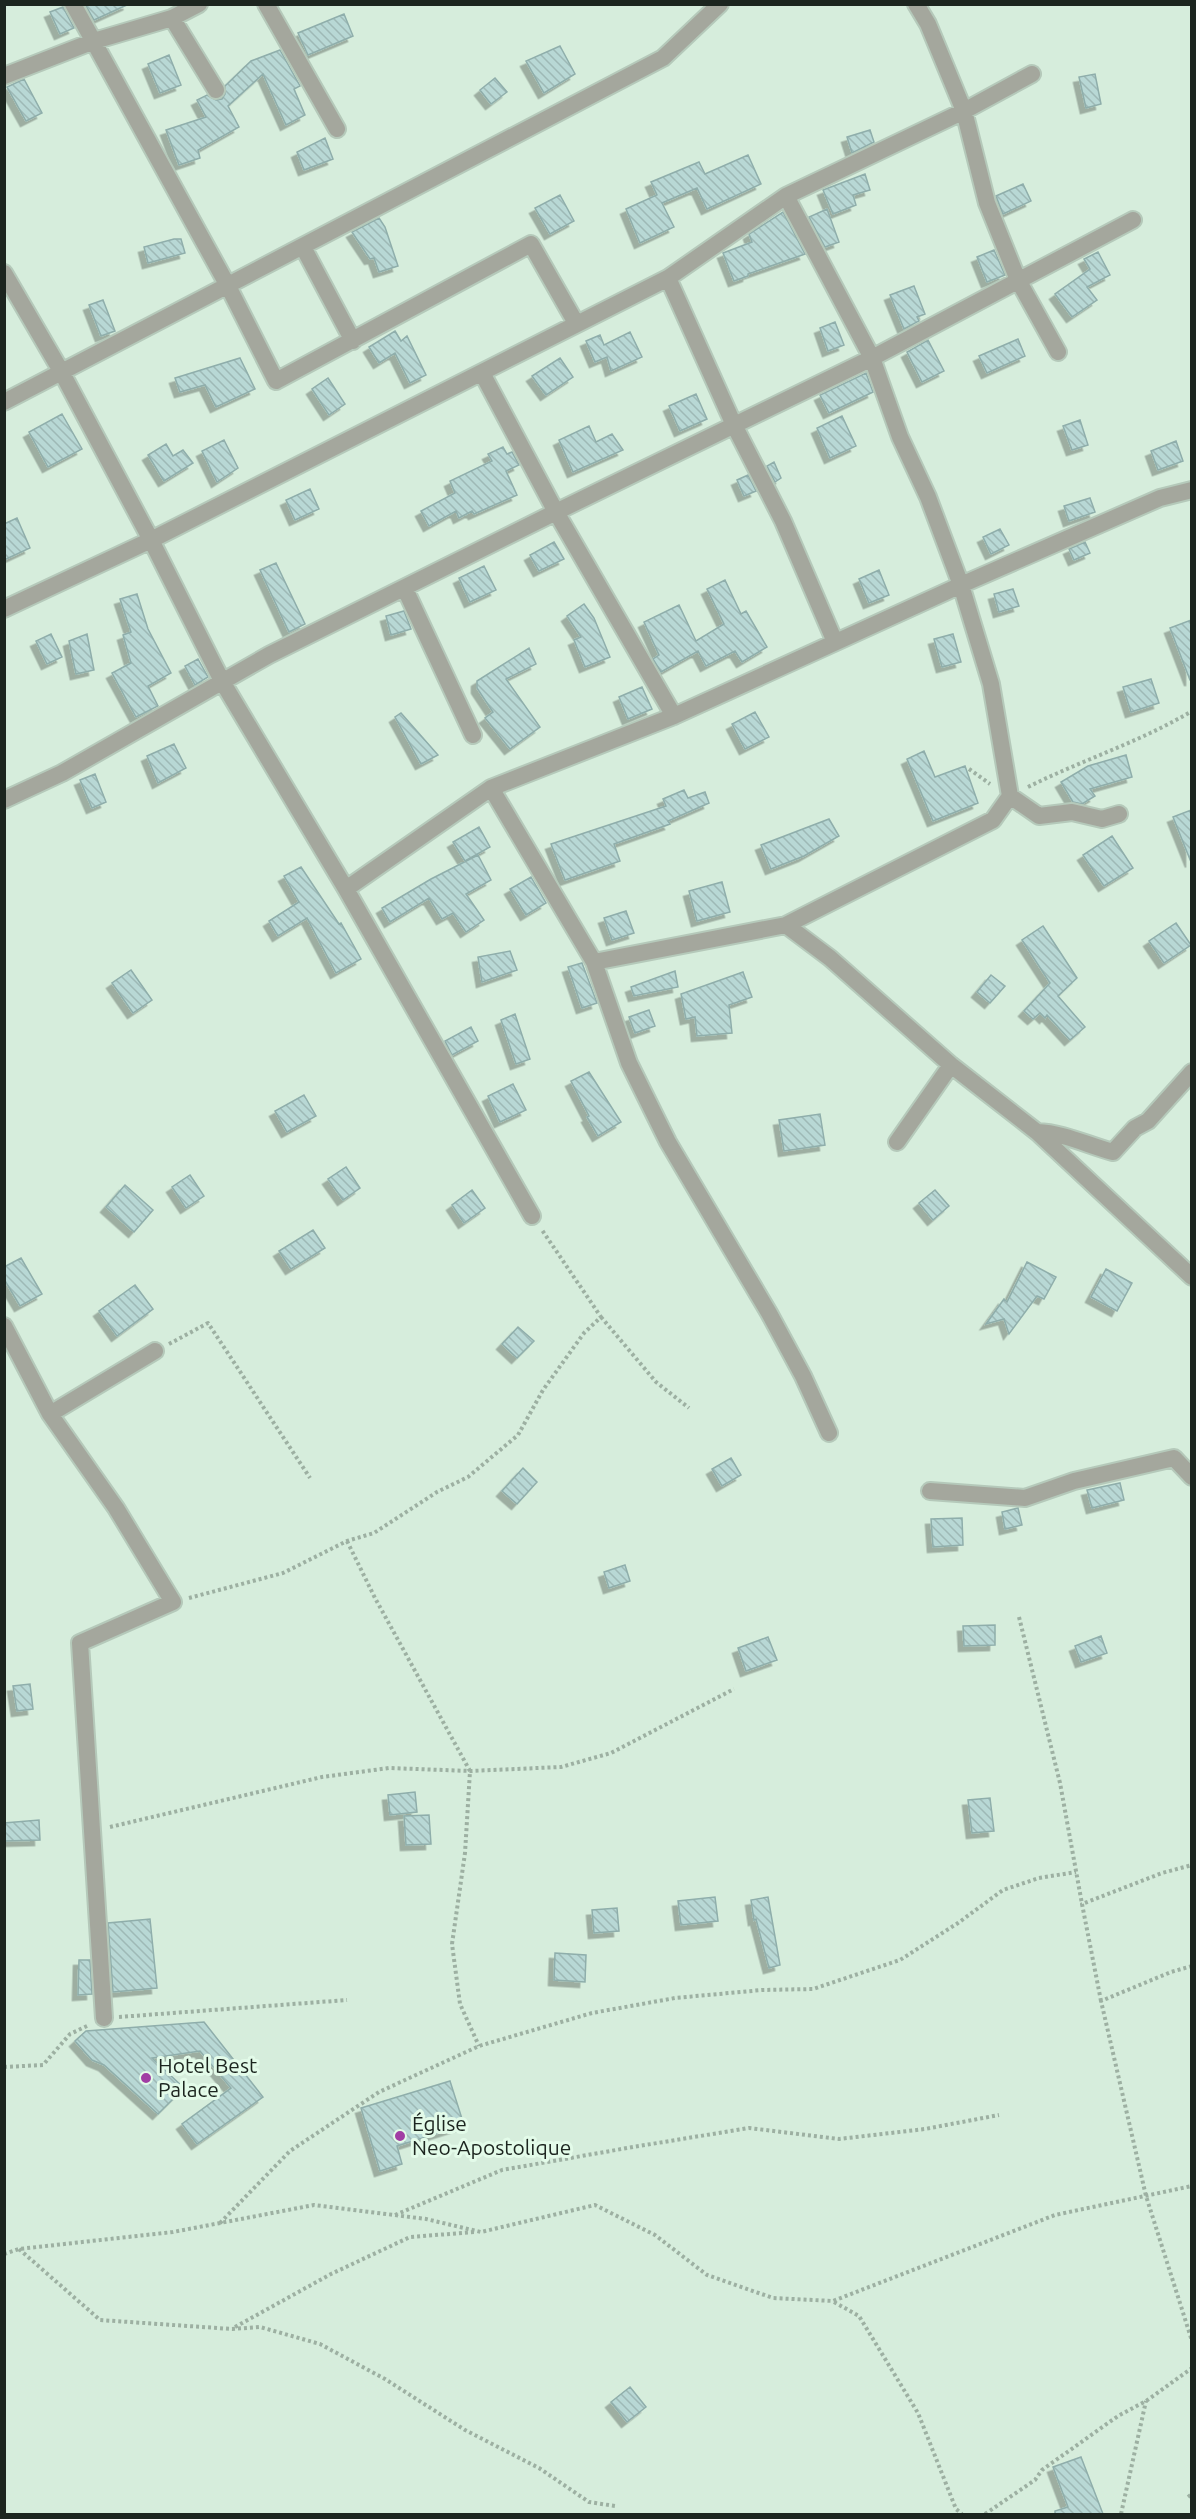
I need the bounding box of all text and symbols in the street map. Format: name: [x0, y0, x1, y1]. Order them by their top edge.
place label: Hotel Best Palace: [158, 2053, 257, 2101]
marker: Hotel Best Palace: [139, 2071, 153, 2085]
place label: Église Neo-Apostolique: [412, 2111, 571, 2159]
marker: Église Neo-Apostolique: [393, 2129, 407, 2143]

